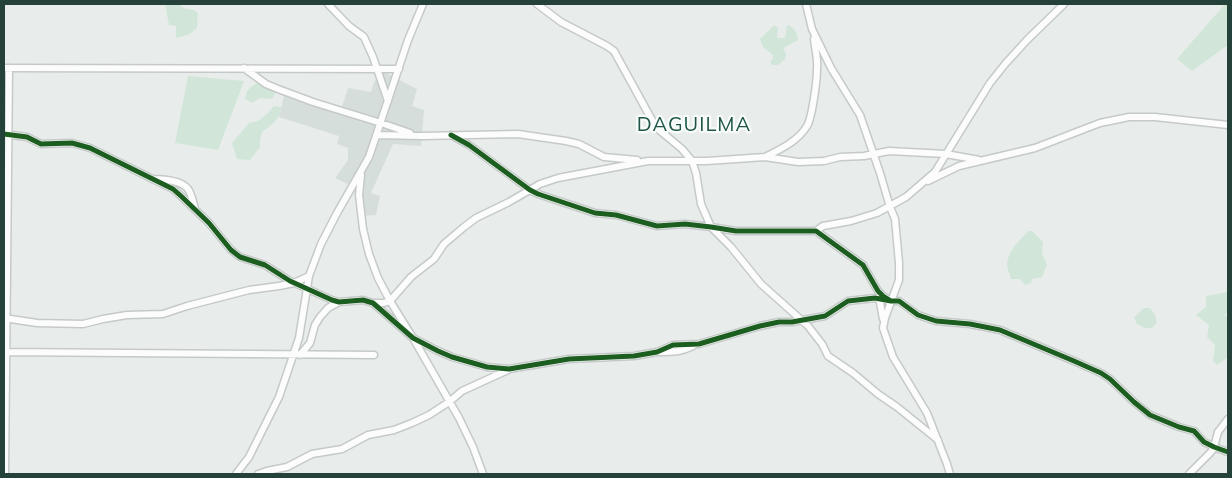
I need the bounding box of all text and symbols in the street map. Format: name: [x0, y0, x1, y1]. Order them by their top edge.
district label: DAGUILMA: [636, 113, 752, 137]

